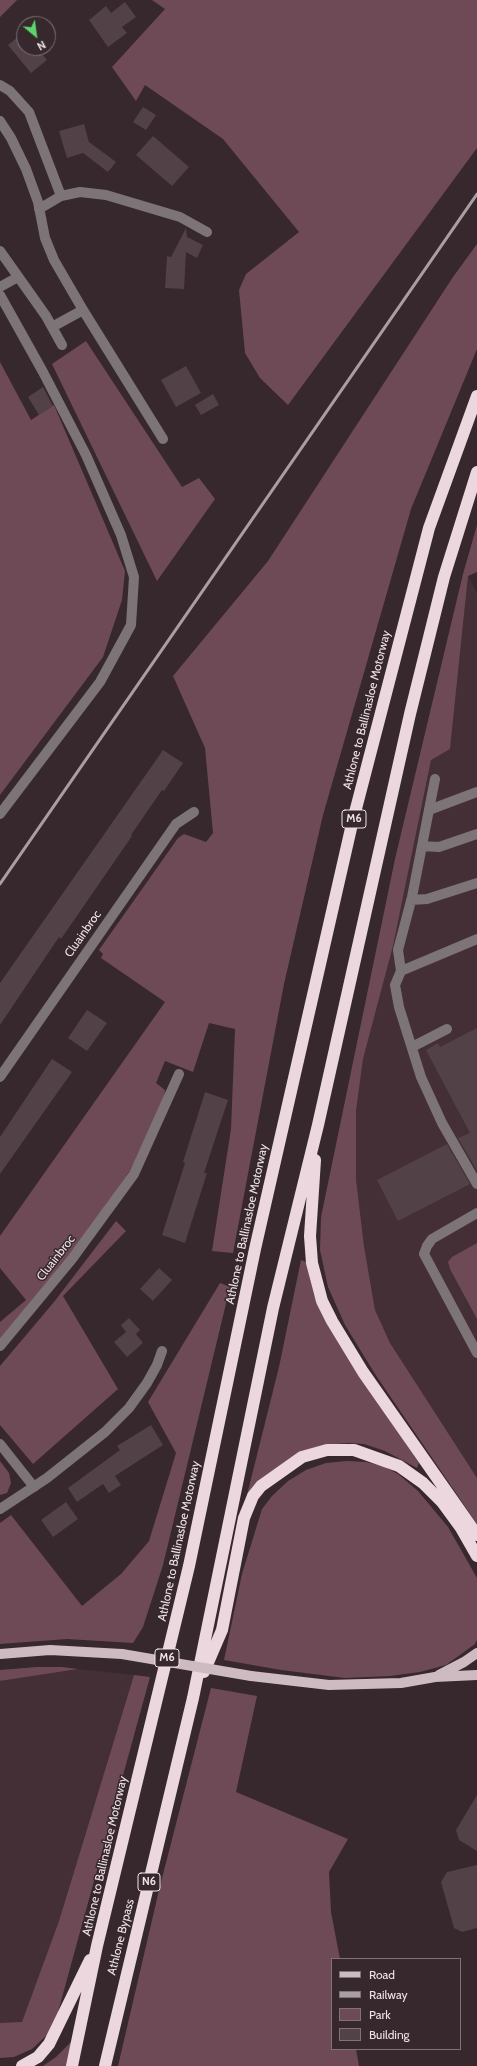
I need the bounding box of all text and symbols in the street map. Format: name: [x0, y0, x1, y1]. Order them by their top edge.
north arrow: [16, 16, 56, 56]
text: N: [35, 38, 48, 54]
street label: Athlone to Ballinasloe Motorway: [340, 629, 394, 791]
road number: M6: [342, 810, 366, 828]
street label: Cluainbroc: [62, 908, 104, 960]
street label: Athlone to Ballinasloe Motorway: [223, 1143, 271, 1305]
street label: Cluainbroc: [34, 1232, 78, 1284]
street label: Athlone to Ballinasloe Motorway: [155, 1460, 203, 1622]
road number: M6: [155, 1649, 179, 1667]
street label: Athlone to Ballinasloe Motorway: [80, 1775, 130, 1937]
road number: N6: [138, 1873, 160, 1891]
street label: Athlone Bypass: [105, 1897, 137, 1977]
legend: [331, 1958, 461, 2050]
text: Road: [369, 1967, 395, 1982]
text: Railway: [369, 1987, 407, 2002]
text: Park: [369, 2007, 391, 2022]
text: Building: [369, 2027, 410, 2042]

